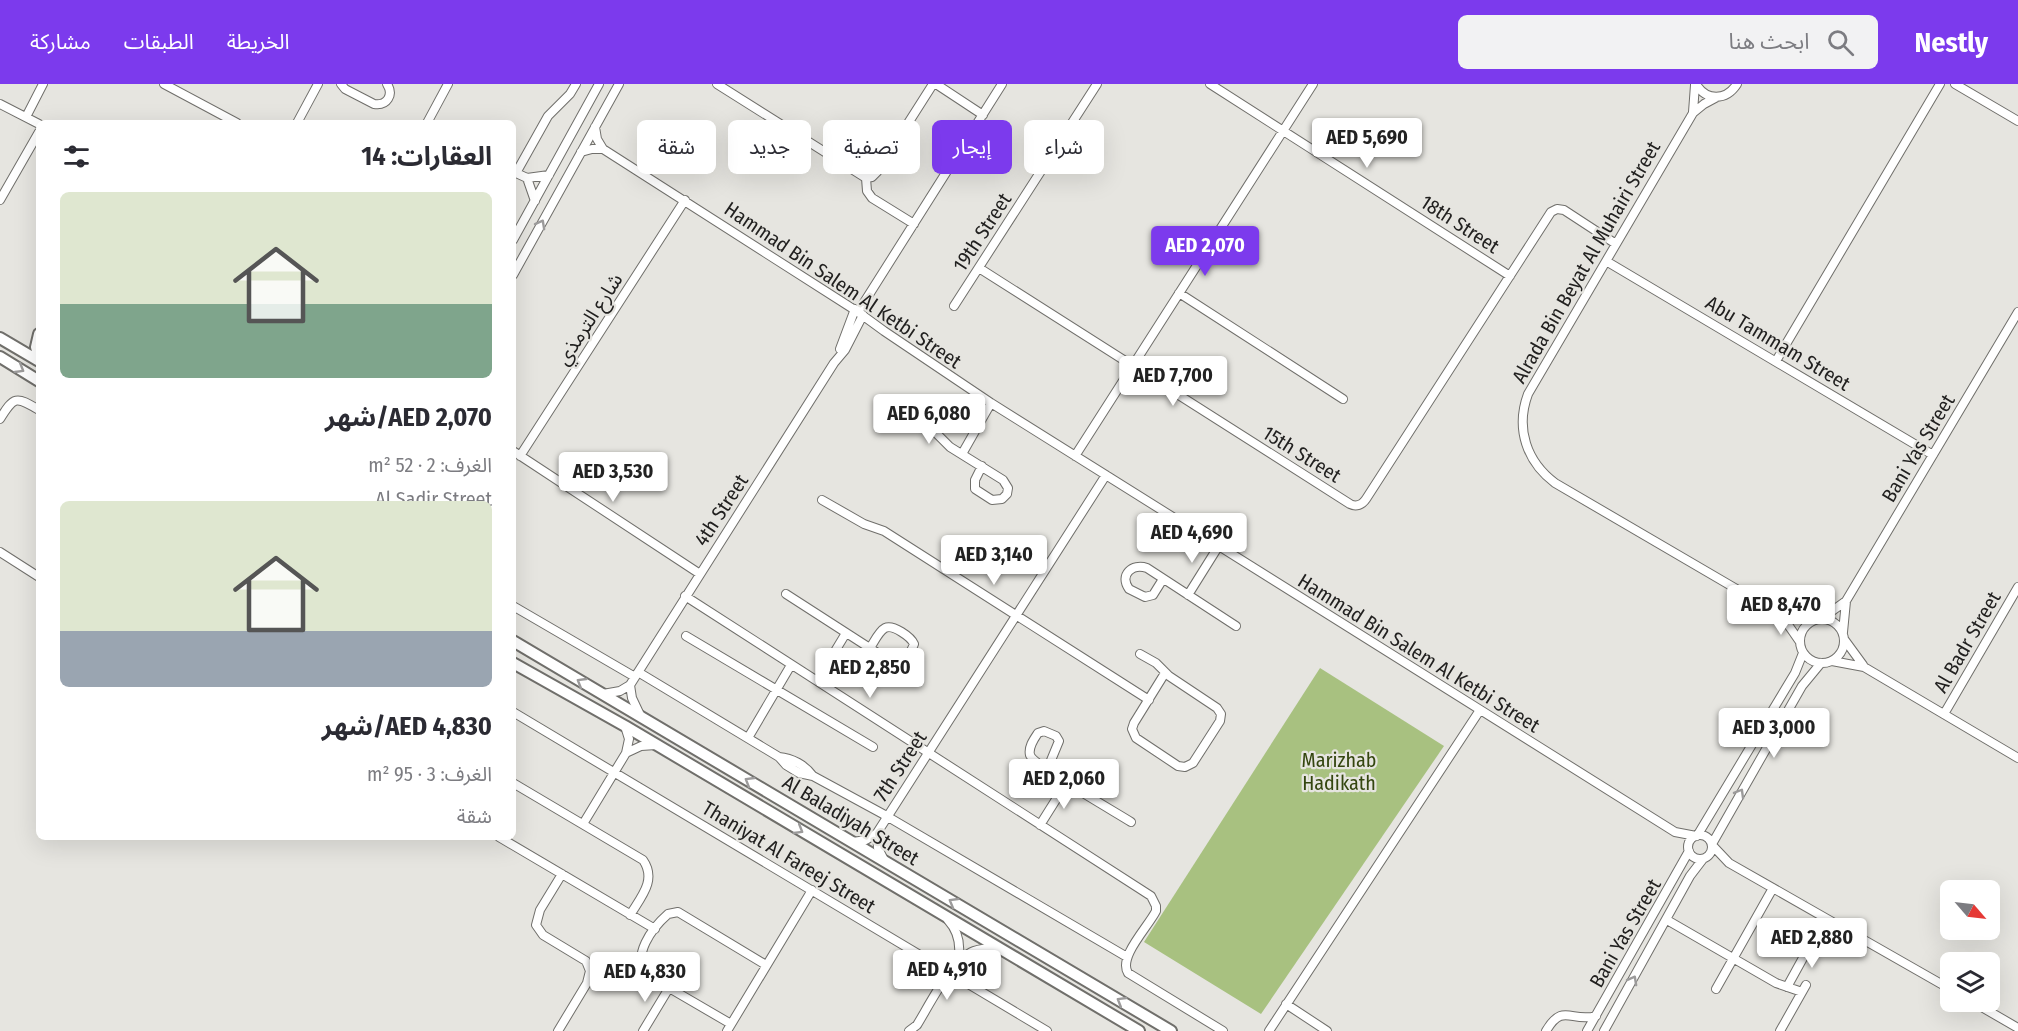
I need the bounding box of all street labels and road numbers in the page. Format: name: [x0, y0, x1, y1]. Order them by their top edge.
street label: Alrada Bin Beyat Al Muhairi Street: [1507, 136, 1665, 387]
street label: 19th Street: [948, 188, 1016, 276]
street label: 18th Street: [1416, 190, 1504, 258]
street label: Hammad Bin Salem Al Ketbi Street: [720, 197, 966, 374]
street label: شارع الترمذي: [550, 269, 631, 371]
street label: Abu Tammam Street: [1701, 290, 1855, 396]
street label: Bani Yas Street: [1876, 389, 1960, 506]
street label: 15th Street: [1258, 421, 1346, 488]
street label: 4th Street: [689, 469, 753, 550]
street label: Hammad Bin Salem Al Ketbi Street: [1294, 568, 1545, 738]
street label: Al Badr Street: [1928, 587, 2006, 697]
street label: 7th Street: [868, 726, 932, 806]
street label: Al Baladiyah Street: [779, 770, 924, 870]
street label: Thaniyat Al Fareej Street: [698, 796, 880, 918]
street label: Bani Yas Street: [1584, 874, 1666, 992]

